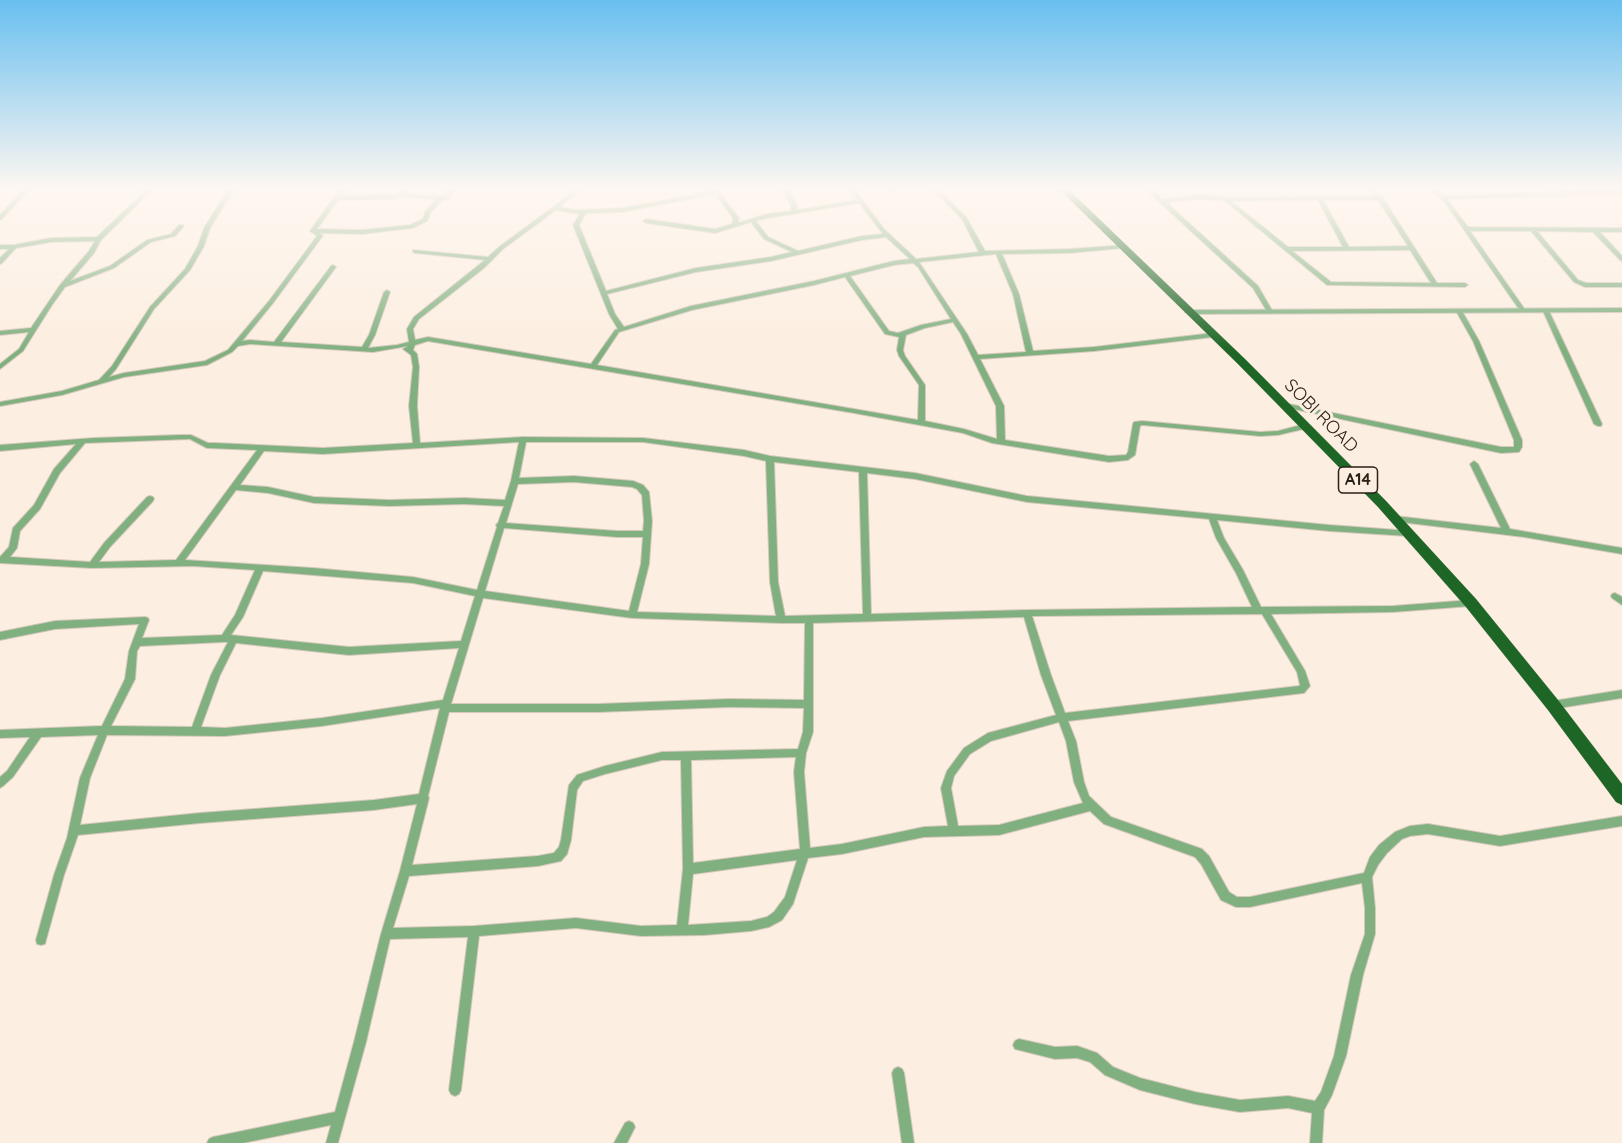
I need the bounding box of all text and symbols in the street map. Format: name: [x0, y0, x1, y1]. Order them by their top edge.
street label: SOBI ROAD: [1280, 375, 1362, 457]
road number: A14: [1338, 467, 1378, 493]

